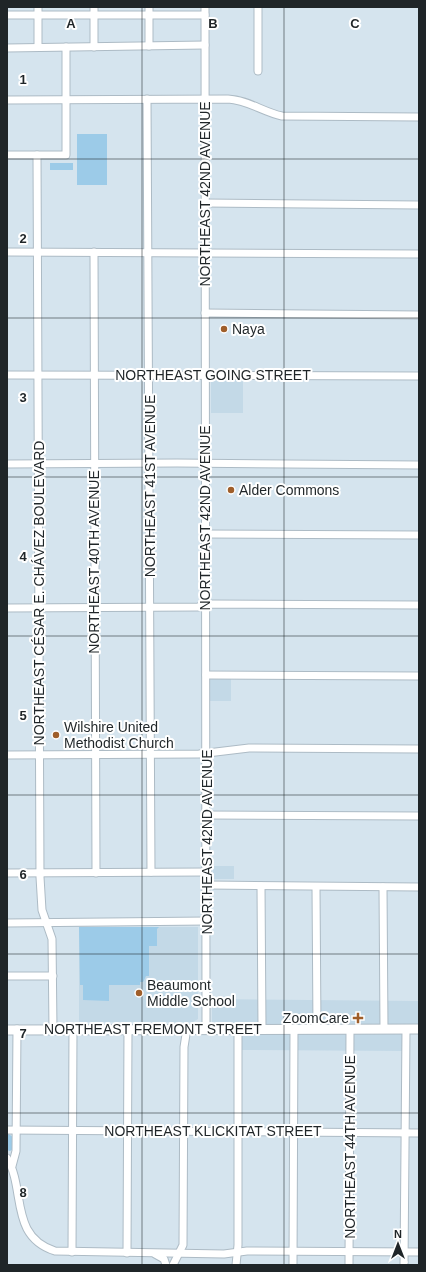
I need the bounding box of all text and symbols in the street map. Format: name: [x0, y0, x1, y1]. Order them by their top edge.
text: A: [66, 16, 76, 31]
text: B: [208, 16, 218, 31]
text: C: [350, 16, 360, 31]
text: 1: [19, 72, 27, 87]
street label: NORTHEAST 42ND AVENUE: [197, 101, 213, 287]
text: 2: [19, 231, 27, 246]
place label: Naya: [232, 321, 265, 337]
marker: Naya: [219, 324, 229, 334]
street label: NORTHEAST GOING STREET: [115, 367, 311, 383]
text: 3: [19, 390, 27, 405]
street label: NORTHEAST 41ST AVENUE: [142, 395, 158, 577]
street label: NORTHEAST 42ND AVENUE: [197, 425, 213, 611]
street label: NORTHEAST CÉSAR E. CHÁVEZ BOULEVARD: [31, 441, 47, 745]
street label: NORTHEAST 40TH AVENUE: [86, 470, 102, 654]
place label: Alder Commons: [239, 482, 339, 498]
marker: Alder Commons: [226, 485, 236, 495]
text: 4: [19, 549, 27, 564]
text: 5: [19, 708, 27, 723]
place label: Wilshire United Methodist Church: [64, 719, 174, 751]
marker: Wilshire United Methodist Church: [51, 730, 61, 740]
street label: NORTHEAST 42ND AVENUE: [199, 749, 215, 935]
text: 6: [19, 867, 27, 882]
place label: Beaumont Middle School: [147, 977, 235, 1009]
marker: Beaumont Middle School: [134, 988, 144, 998]
place label: ZoomCare: [283, 1010, 349, 1026]
marker: ZoomCare: [352, 1012, 364, 1024]
street label: NORTHEAST FREMONT STREET: [44, 1021, 262, 1037]
text: 7: [19, 1026, 27, 1041]
street label: NORTHEAST 44TH AVENUE: [342, 1055, 358, 1239]
street label: NORTHEAST KLICKITAT STREET: [104, 1123, 322, 1139]
text: 8: [19, 1185, 27, 1200]
north arrow: [378, 1224, 418, 1264]
text: N: [394, 1228, 402, 1240]

